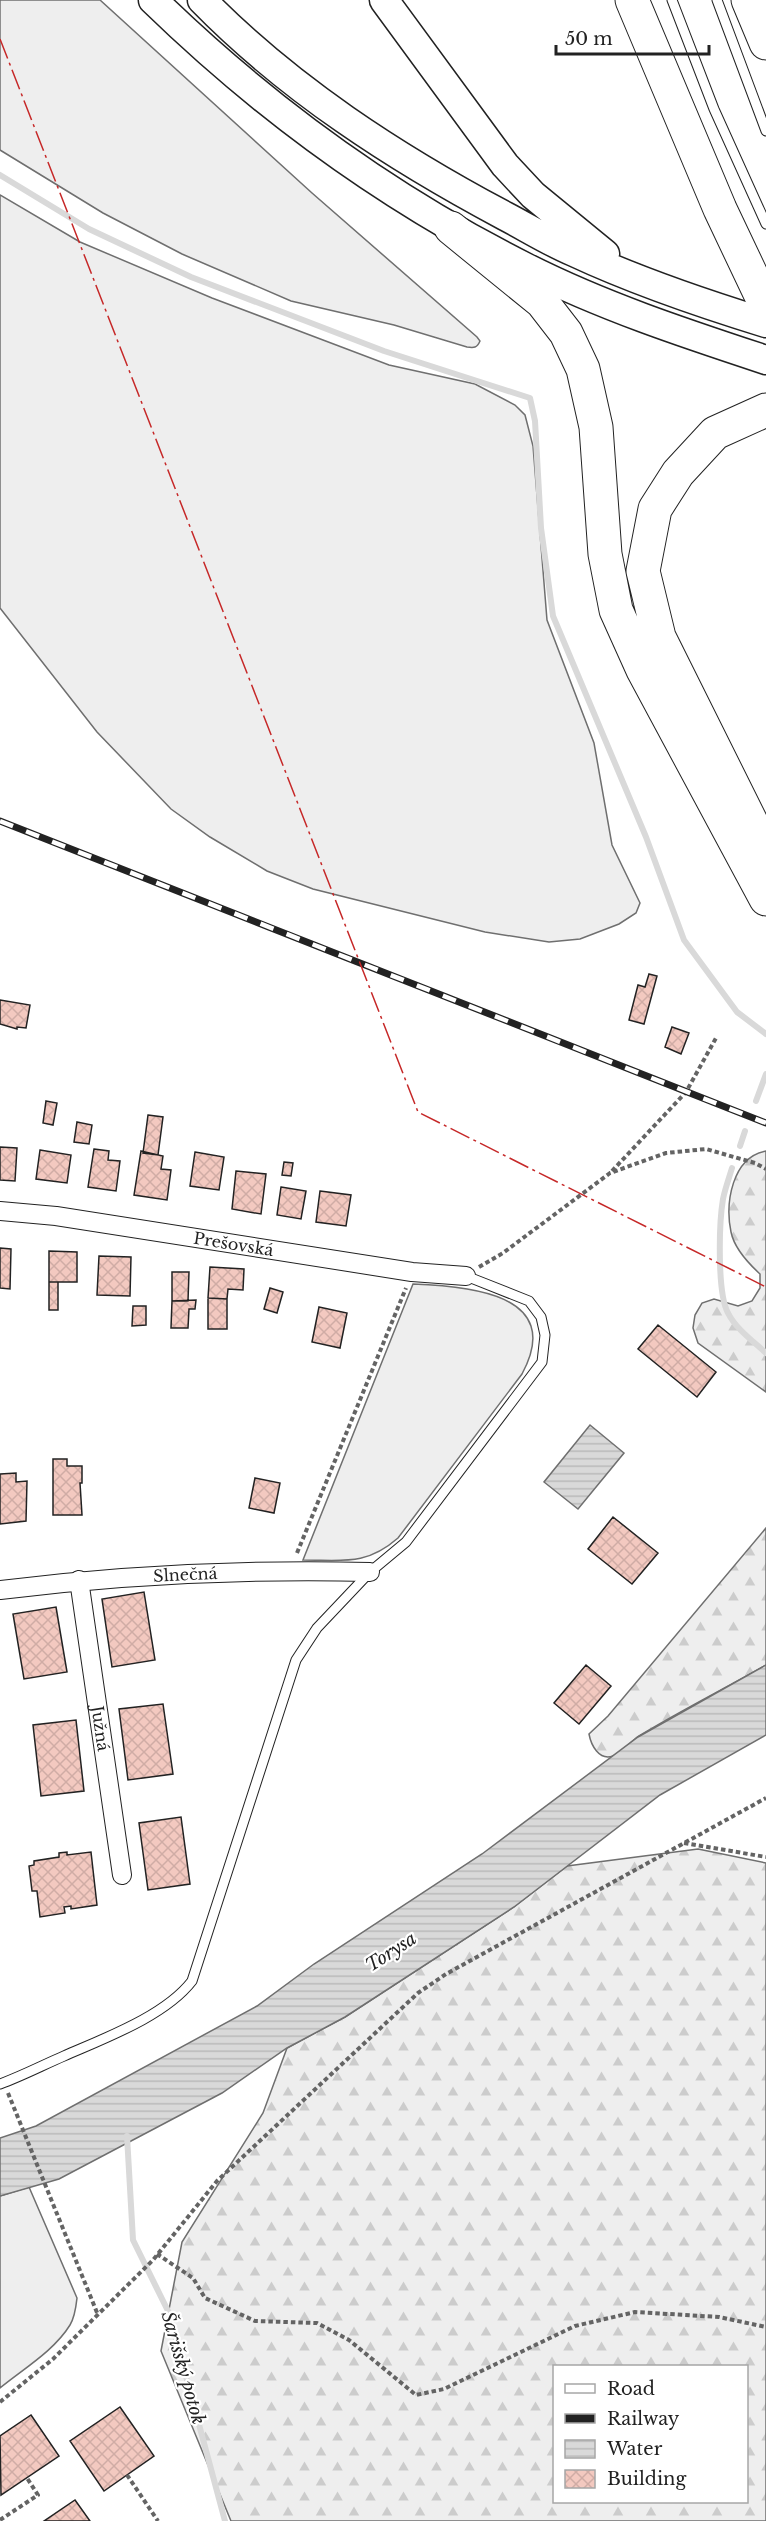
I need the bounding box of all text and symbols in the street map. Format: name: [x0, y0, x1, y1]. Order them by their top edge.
scale bar: [556, 18, 709, 56]
text: 50 m: [565, 28, 613, 50]
street label: Prešovská: [192, 1228, 275, 1260]
street label: Slnečná: [153, 1563, 218, 1586]
street label: Južná: [87, 1702, 114, 1753]
water label: Torysa: [361, 1927, 421, 1977]
water label: Šarišský potok: [156, 2309, 211, 2427]
legend: [553, 2365, 748, 2503]
text: Road: [607, 2378, 655, 2400]
text: Railway: [607, 2408, 680, 2430]
text: Water: [606, 2438, 663, 2460]
text: Building: [607, 2468, 686, 2490]

